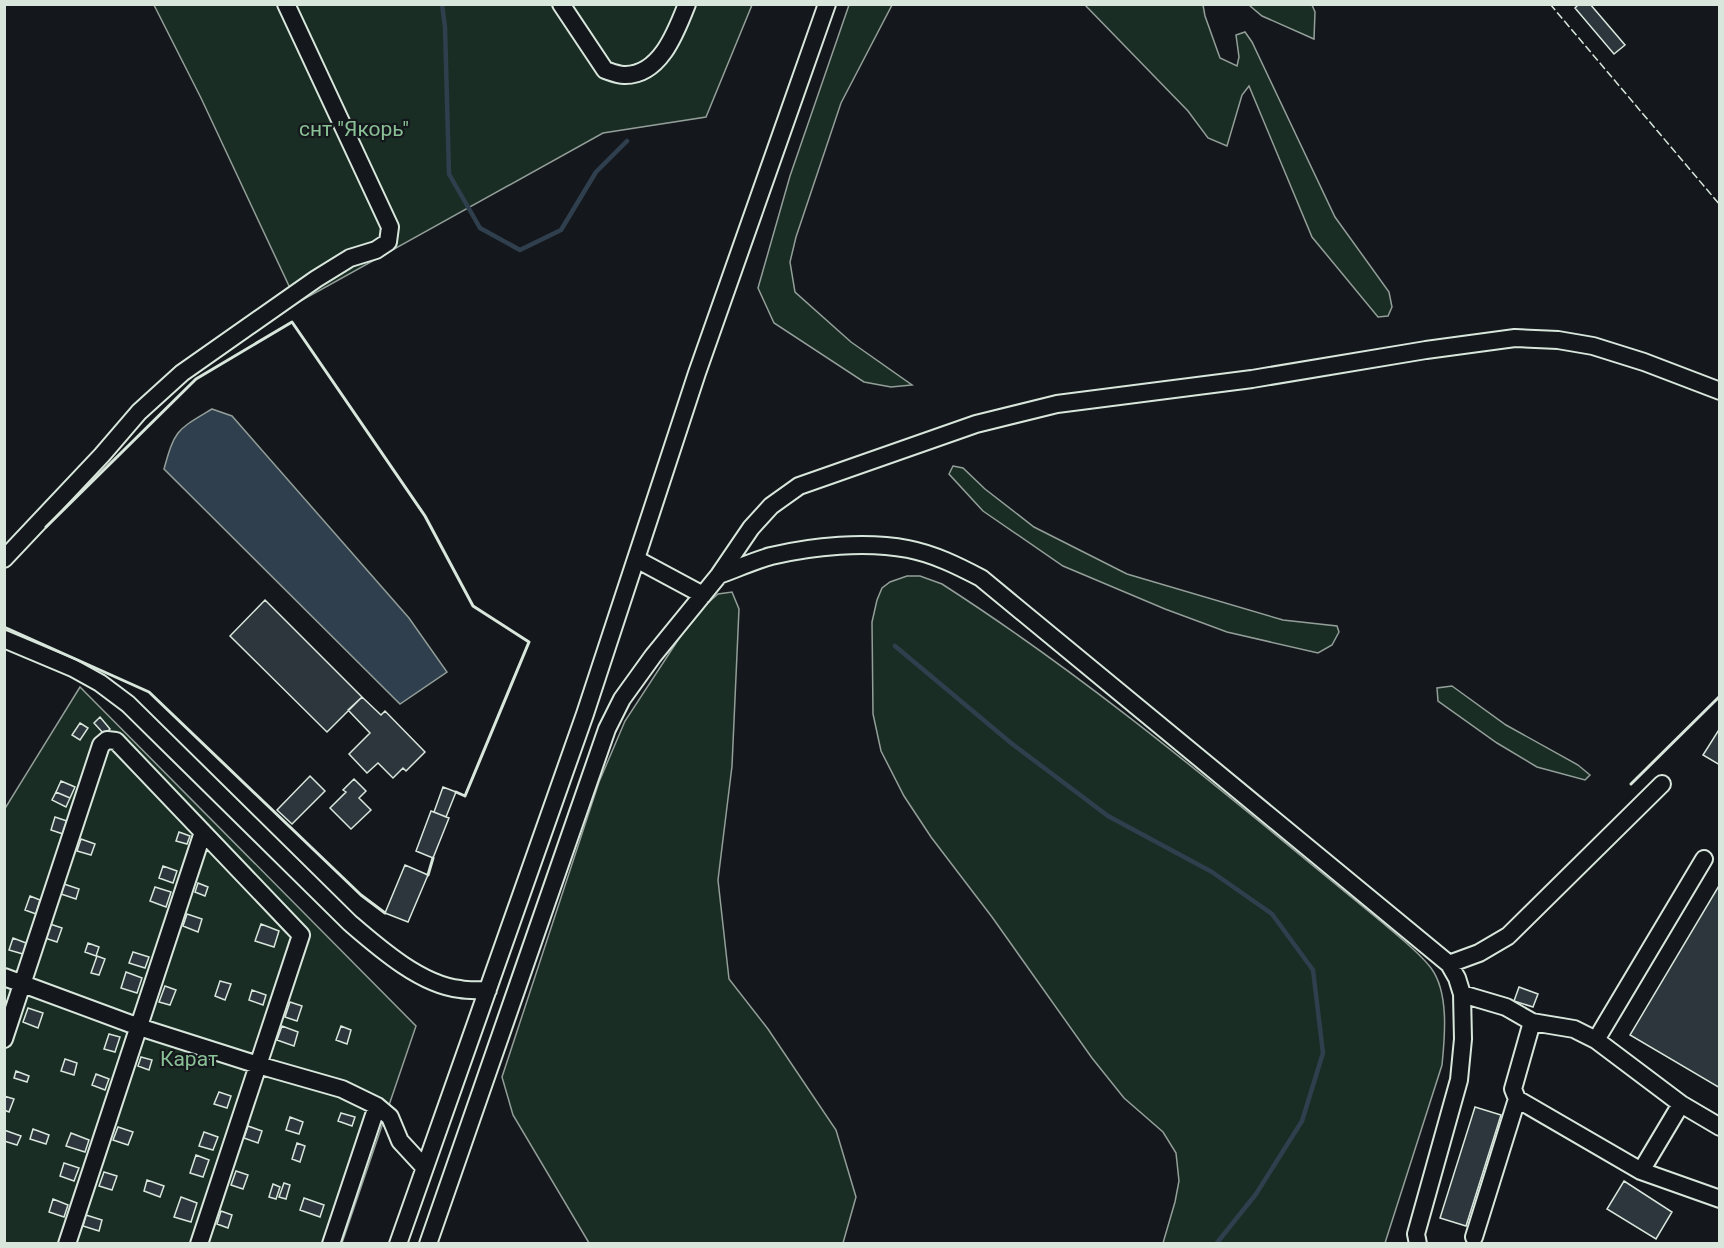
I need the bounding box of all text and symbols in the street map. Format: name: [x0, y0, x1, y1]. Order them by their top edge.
park label: снт "Якорь": [299, 117, 409, 141]
park label: Карат: [160, 1047, 218, 1071]

